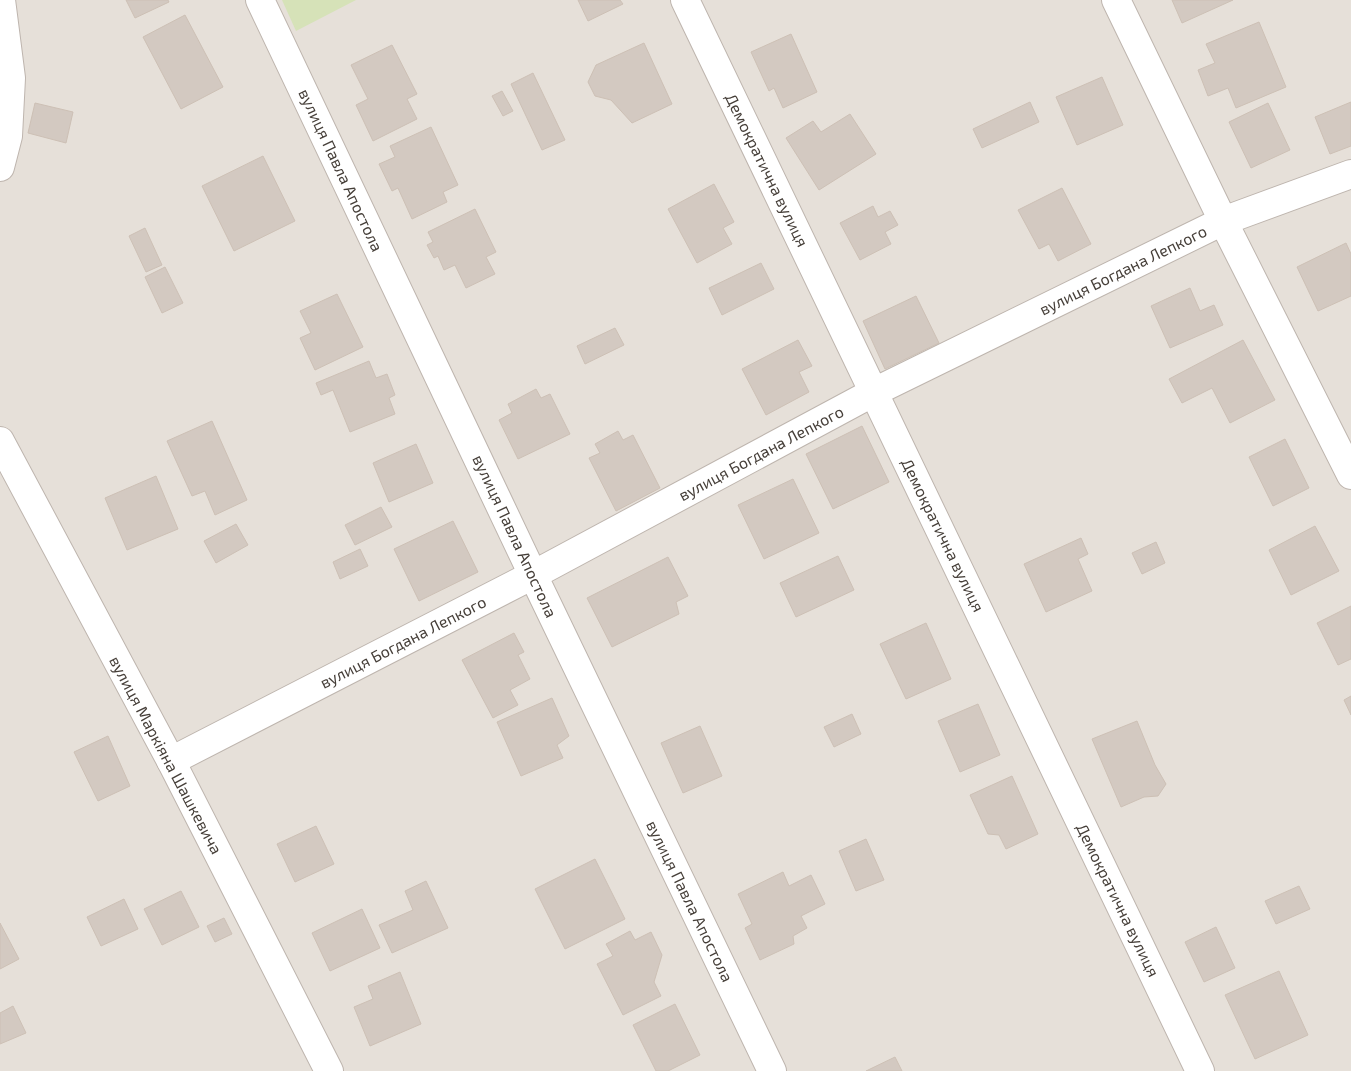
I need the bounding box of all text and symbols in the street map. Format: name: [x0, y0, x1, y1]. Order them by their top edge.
street label: вулиця Павла Апостола: [294, 85, 388, 255]
street label: Демократична вулиця: [721, 90, 813, 250]
street label: вулиця Богдана Лепкого: [1036, 221, 1210, 319]
street label: вулиця Богдана Лепкого: [675, 401, 847, 505]
street label: вулиця Павла Апостола: [468, 451, 562, 621]
street label: Демократична вулиця: [897, 455, 989, 615]
street label: вулиця Богдана Лепкого: [316, 591, 490, 693]
street label: вулиця Маркіяна Шашкевича: [105, 653, 227, 857]
street label: вулиця Павла Апостола: [642, 817, 738, 985]
street label: Демократична вулиця: [1072, 820, 1164, 980]

